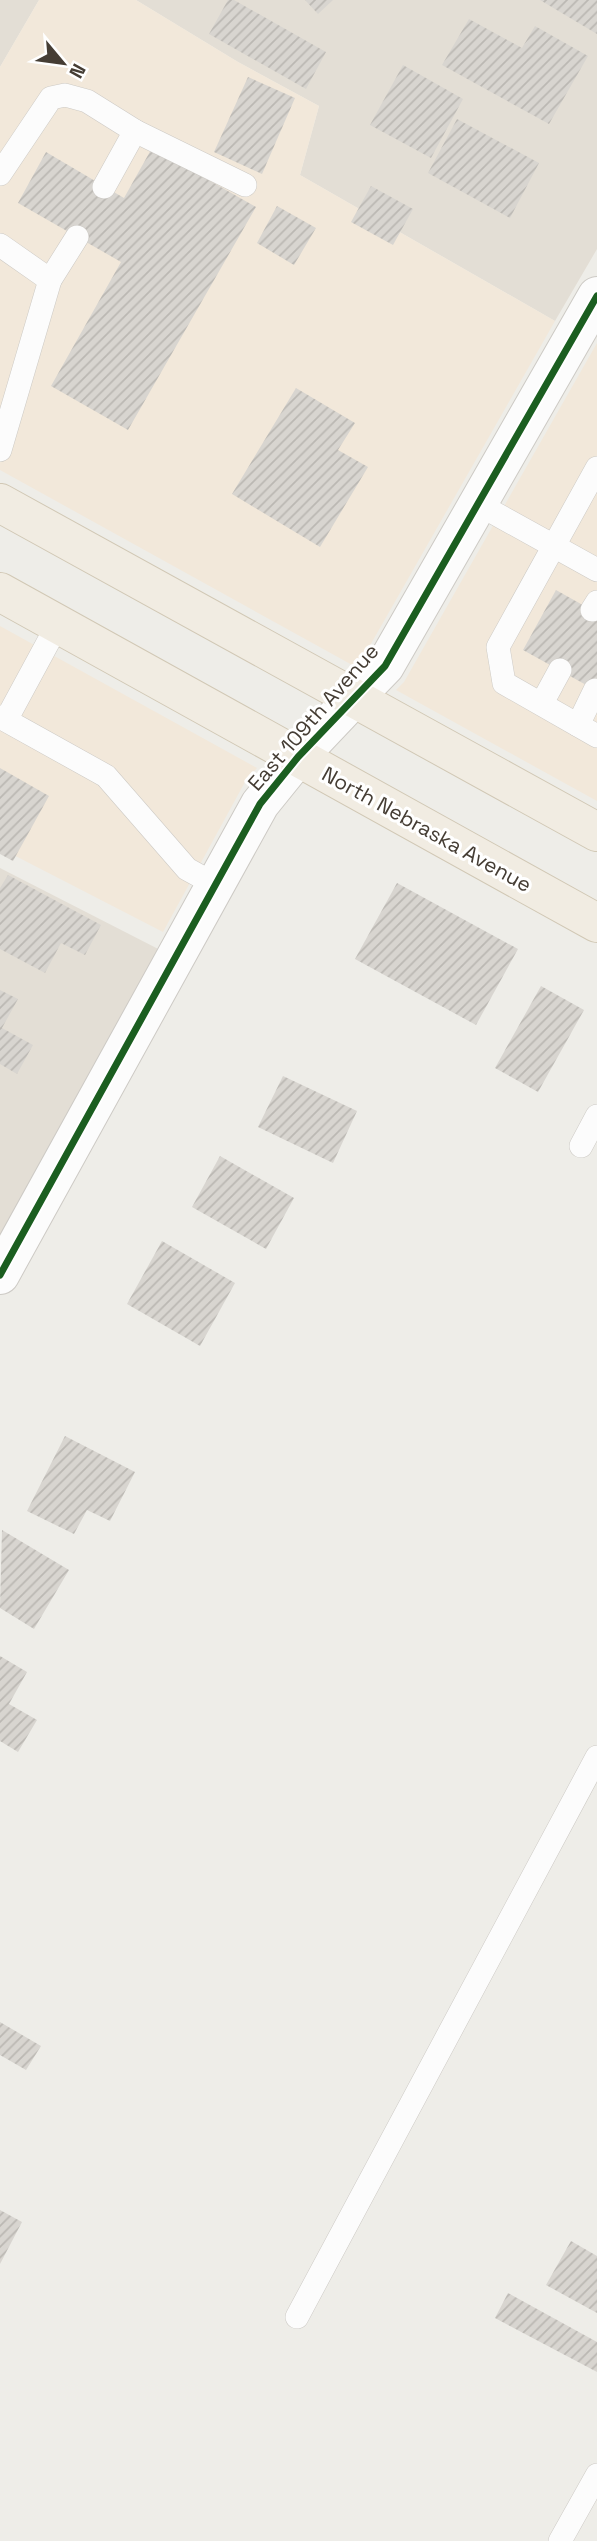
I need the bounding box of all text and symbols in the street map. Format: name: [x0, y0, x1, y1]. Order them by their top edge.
north arrow: [28, 28, 98, 98]
text: N: [63, 59, 91, 83]
street label: East 109th Avenue: [242, 638, 384, 796]
street label: North Nebraska Avenue: [317, 760, 537, 898]

